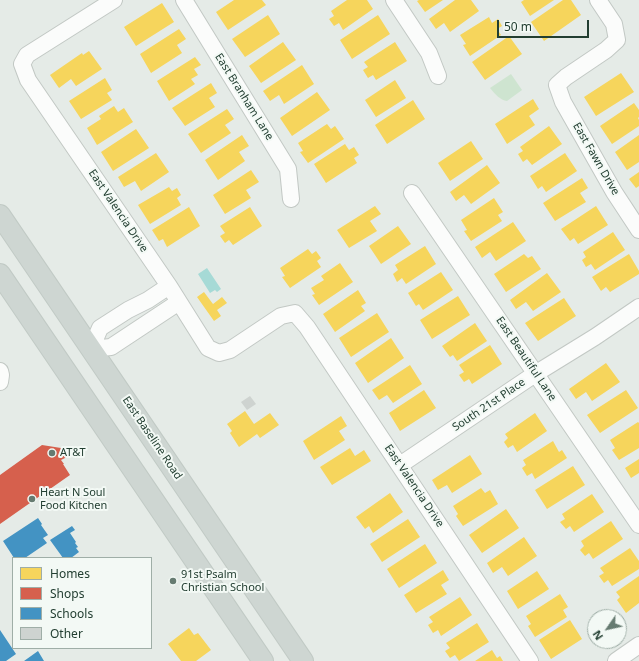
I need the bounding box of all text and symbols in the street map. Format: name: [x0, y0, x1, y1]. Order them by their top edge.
scale bar: [499, 12, 591, 38]
text: 50 m: [504, 18, 532, 35]
street label: East Branham Lane: [212, 51, 276, 143]
street label: East Fawn Drive: [570, 120, 622, 198]
street label: East Valencia Drive: [85, 167, 151, 255]
street label: East Beautiful Lane: [493, 314, 559, 404]
street label: South 21st Place: [450, 376, 528, 434]
street label: East Baseline Road: [119, 394, 185, 482]
street label: East Valencia Drive: [381, 442, 447, 530]
place label: AT&T: [60, 446, 86, 460]
marker: AT&T: [47, 448, 57, 458]
place label: Heart N Soul Food Kitchen: [40, 486, 107, 512]
marker: Heart N Soul Food Kitchen: [27, 494, 37, 504]
legend: [12, 557, 152, 649]
text: Homes: [50, 565, 90, 582]
place label: 91st Psalm Christian School: [181, 568, 264, 594]
marker: 91st Psalm Christian School: [168, 576, 178, 586]
text: Shops: [50, 585, 84, 602]
text: Schools: [50, 605, 93, 622]
north arrow: [587, 609, 627, 649]
text: Other: [50, 625, 83, 642]
text: N: [589, 628, 606, 643]

